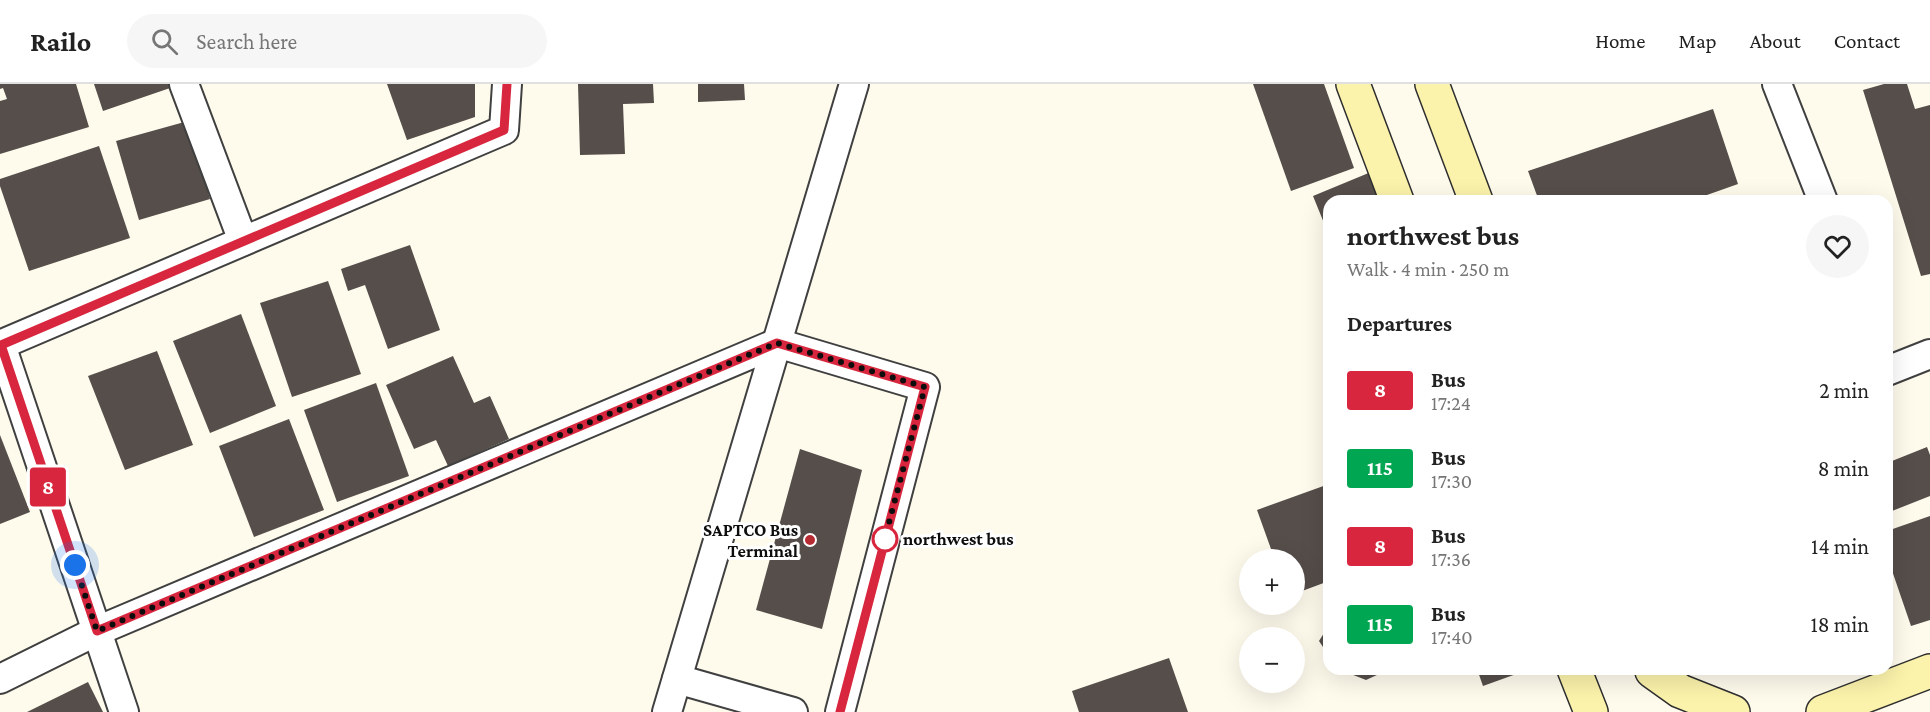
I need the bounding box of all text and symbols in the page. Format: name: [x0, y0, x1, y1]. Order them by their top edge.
search box: [127, 14, 547, 68]
icon: search: [148, 25, 181, 58]
text: Railo: [30, 26, 91, 57]
text: Search here: [196, 29, 297, 54]
text: Home: [1595, 29, 1645, 53]
text: Map: [1678, 29, 1717, 53]
text: About: [1750, 29, 1801, 53]
text: Contact: [1834, 29, 1900, 53]
button: heart: [1806, 215, 1869, 278]
text: northwest bus: [1347, 220, 1519, 251]
text: Walk · 4 min · 250 m: [1347, 258, 1509, 280]
text: Departures: [1347, 311, 1452, 336]
text: Bus: [1431, 367, 1465, 392]
text: 8: [1374, 378, 1386, 402]
text: 2 min: [1819, 378, 1869, 403]
text: 17:24: [1431, 392, 1471, 414]
text: Bus: [1431, 445, 1465, 470]
text: 115: [1367, 456, 1393, 480]
text: 8 min: [1818, 456, 1869, 481]
line badge: 8: [28, 468, 68, 506]
text: 17:30: [1431, 470, 1472, 492]
text: 8: [42, 475, 54, 499]
place label: SAPTCO Bus Terminal: [703, 520, 798, 561]
text: Bus: [1431, 523, 1465, 548]
marker: northwest bus: [872, 526, 898, 552]
place label: northwest bus: [903, 529, 1014, 549]
marker: SAPTCO Bus Terminal: [803, 533, 817, 547]
text: 8: [1374, 534, 1386, 558]
text: 14 min: [1811, 534, 1869, 559]
text: 17:36: [1431, 548, 1471, 570]
map controls: [1239, 549, 1305, 693]
button: +: [1239, 549, 1305, 615]
your location: [60, 550, 90, 580]
text: Bus: [1431, 601, 1465, 626]
text: 115: [1367, 612, 1393, 636]
text: 18 min: [1810, 612, 1869, 637]
text: 17:40: [1431, 626, 1473, 648]
button: −: [1239, 627, 1305, 693]

